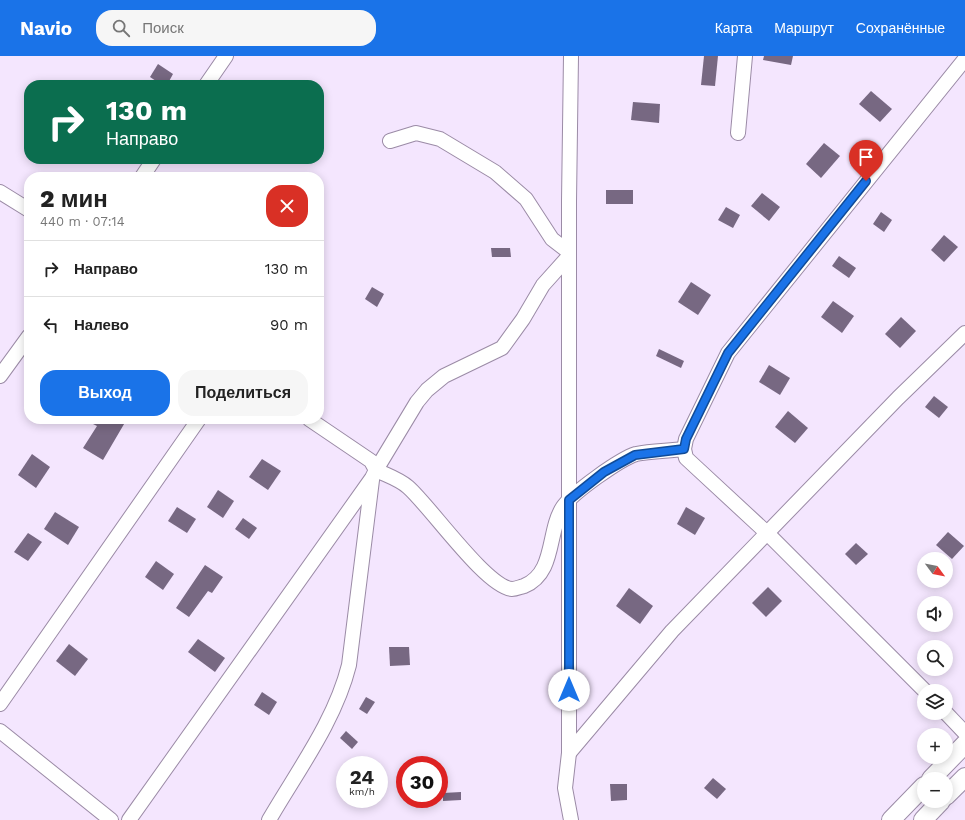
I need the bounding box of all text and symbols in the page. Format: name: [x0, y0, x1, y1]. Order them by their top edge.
search box: [96, 10, 376, 46]
text: Navio: [20, 17, 72, 40]
icon: search: [110, 17, 132, 39]
text: Поиск: [142, 19, 184, 37]
text: Карта: [715, 20, 752, 36]
text: Маршрут: [774, 20, 834, 36]
text: Сохранённые: [856, 20, 945, 36]
text: 130 m: [106, 94, 187, 127]
icon: right: [40, 96, 92, 148]
text: Направо: [106, 128, 178, 149]
pin: [849, 140, 883, 181]
icon: arrive: [855, 146, 877, 168]
text: 2 мин: [40, 185, 108, 213]
button: close: [266, 185, 308, 227]
text: 440 m · 07:14: [40, 214, 125, 229]
icon: right: [40, 258, 62, 280]
text: Направо: [74, 260, 138, 278]
text: 130 m: [265, 260, 308, 278]
icon: left: [40, 314, 62, 336]
text: Налево: [74, 316, 129, 334]
text: 90 m: [270, 316, 308, 334]
button: Выход: [40, 370, 170, 416]
button: Поделиться: [178, 370, 308, 416]
north arrow: [917, 552, 953, 588]
map controls: [917, 552, 953, 808]
button: sound: [917, 596, 953, 632]
button: search: [917, 640, 953, 676]
position arrow: [548, 669, 590, 711]
button: layers: [917, 684, 953, 720]
button: +: [917, 728, 953, 764]
speed limit sign: 30: [396, 756, 448, 808]
text: 24: [350, 765, 374, 789]
button: −: [917, 772, 953, 808]
text: km/h: [349, 786, 375, 797]

